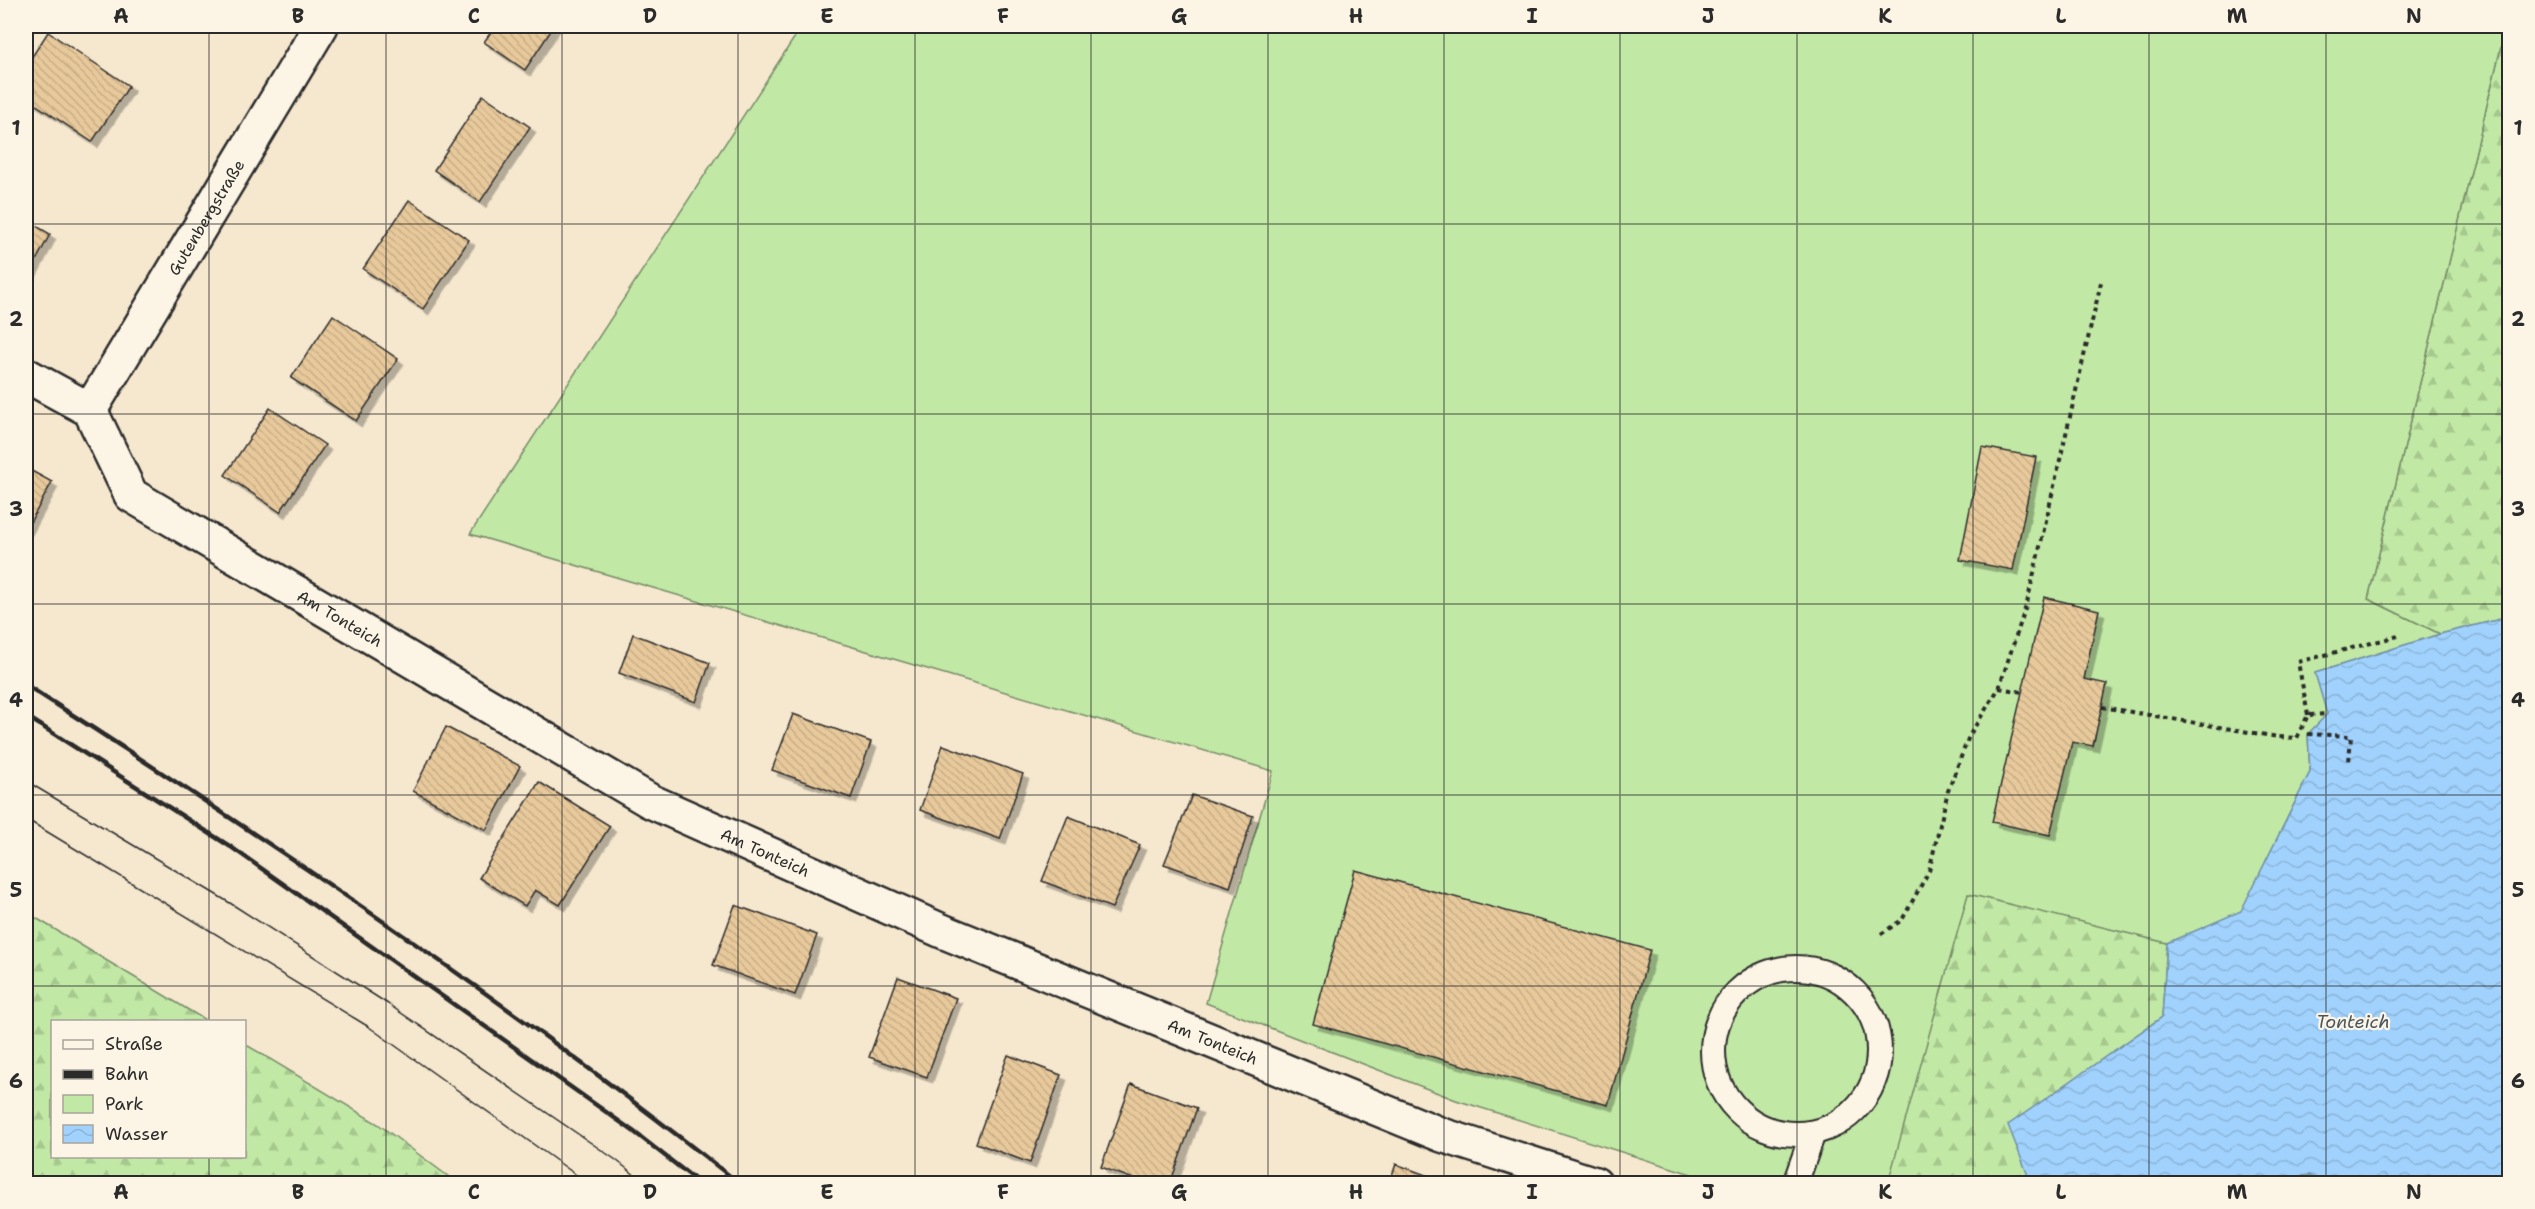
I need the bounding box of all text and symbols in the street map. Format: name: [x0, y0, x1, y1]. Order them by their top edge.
text: A: [113, 3, 129, 29]
text: B: [292, 3, 304, 29]
text: C: [468, 3, 480, 29]
text: D: [643, 3, 657, 29]
text: E: [820, 3, 834, 29]
text: F: [997, 3, 1009, 29]
text: G: [1171, 3, 1187, 29]
text: H: [1349, 3, 1363, 29]
text: I: [1526, 3, 1538, 29]
text: J: [1702, 3, 1715, 29]
text: K: [1878, 3, 1892, 29]
text: L: [2056, 3, 2067, 29]
text: M: [2227, 3, 2248, 29]
text: N: [2406, 3, 2422, 29]
text: 1: [11, 115, 21, 141]
text: 1: [2513, 115, 2523, 141]
street label: Gutenbergstraße: [163, 156, 249, 279]
text: 2: [9, 306, 23, 332]
text: 2: [2511, 306, 2525, 332]
text: 3: [9, 496, 23, 522]
text: 3: [2511, 496, 2525, 522]
street label: Am Tonteich: [293, 585, 386, 652]
text: 4: [9, 687, 23, 713]
text: 4: [2511, 687, 2525, 713]
street label: Am Tonteich: [717, 824, 813, 882]
text: 5: [10, 877, 22, 903]
text: 5: [2512, 877, 2524, 903]
water label: Tonteich: [2316, 1010, 2390, 1034]
street label: Am Tonteich: [1164, 1014, 1261, 1070]
legend: [51, 1020, 246, 1158]
text: Straße: [105, 1032, 163, 1056]
text: Bahn: [105, 1062, 149, 1086]
text: 6: [9, 1068, 23, 1094]
text: 6: [2511, 1068, 2525, 1094]
text: Park: [105, 1092, 144, 1116]
text: Wasser: [105, 1122, 168, 1146]
text: A: [113, 1179, 129, 1205]
text: B: [292, 1179, 304, 1205]
text: C: [468, 1179, 480, 1205]
text: D: [643, 1179, 657, 1205]
text: E: [820, 1179, 834, 1205]
text: F: [997, 1179, 1009, 1205]
text: G: [1171, 1179, 1187, 1205]
text: H: [1349, 1179, 1363, 1205]
text: I: [1526, 1179, 1538, 1205]
text: J: [1702, 1179, 1715, 1205]
text: K: [1878, 1179, 1892, 1205]
text: L: [2056, 1179, 2067, 1205]
text: M: [2227, 1179, 2248, 1205]
text: N: [2406, 1179, 2422, 1205]

